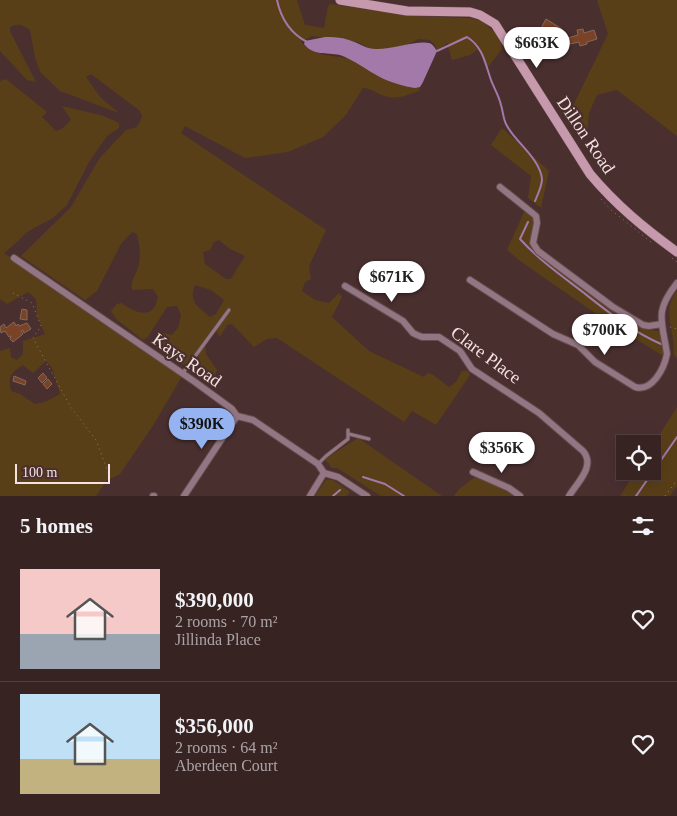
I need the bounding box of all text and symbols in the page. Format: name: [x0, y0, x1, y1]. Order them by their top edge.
pin: $663K: [502, 27, 572, 69]
text: $663K: [515, 34, 559, 51]
street label: Dillon Road: [553, 93, 619, 177]
pin: $671K: [357, 260, 427, 303]
text: $671K: [370, 268, 414, 285]
pin: $700K: [570, 314, 640, 356]
text: $700K: [583, 321, 627, 338]
street label: Clare Place: [447, 322, 525, 388]
street label: Kays Road: [149, 329, 225, 391]
pin: $390K: [167, 408, 237, 450]
text: $390K: [180, 415, 224, 432]
pin: $356K: [467, 432, 537, 474]
map controls: [616, 435, 661, 480]
button: locate: [616, 435, 661, 480]
text: $356K: [480, 439, 524, 456]
scale bar: [15, 461, 110, 484]
text: 100 m: [22, 465, 57, 480]
icon: filters: [629, 512, 657, 540]
text: 5 homes: [20, 514, 93, 538]
text: $390,000: [175, 588, 254, 612]
icon: home: [60, 589, 120, 649]
icon: heart: [629, 605, 657, 633]
text: 2 rooms · 70 m²: [175, 613, 278, 630]
text: Jillinda Place: [175, 631, 261, 648]
icon: home: [60, 714, 120, 774]
text: $356,000: [175, 714, 254, 738]
icon: heart: [629, 730, 657, 758]
text: 2 rooms · 64 m²: [175, 739, 278, 756]
text: Aberdeen Court: [175, 757, 278, 774]

